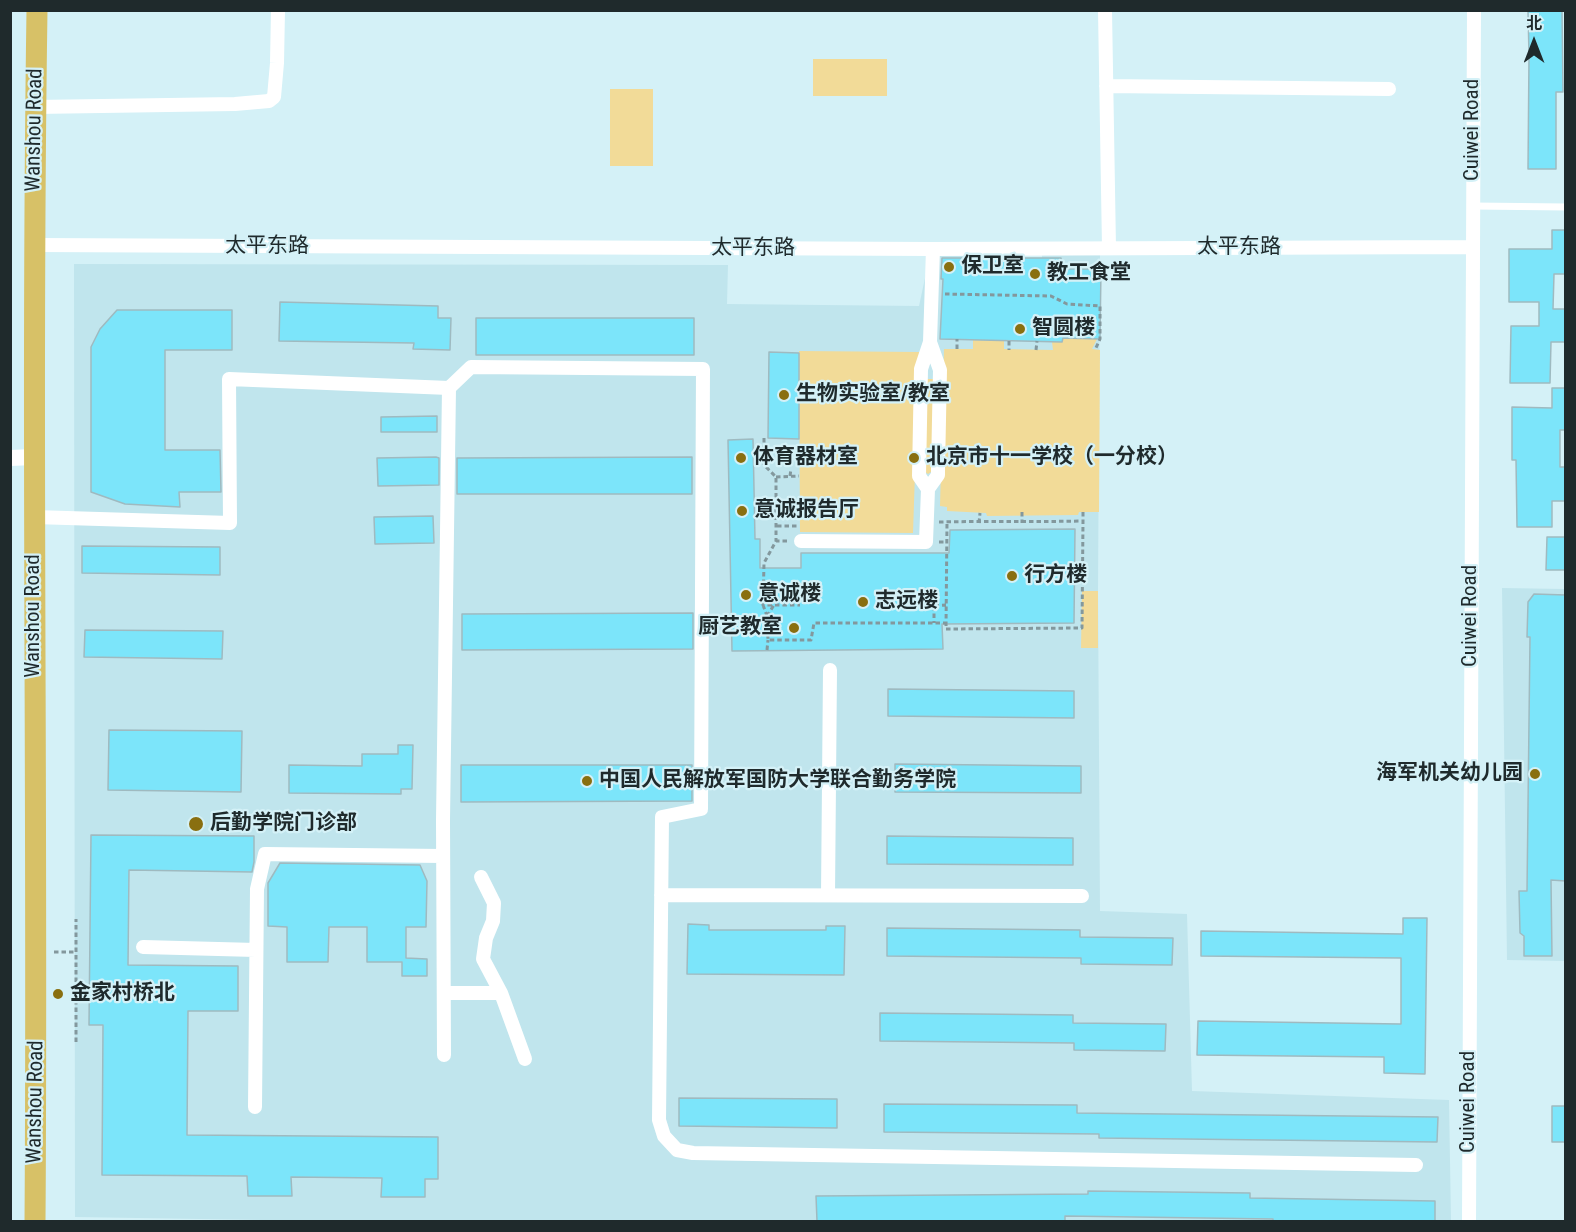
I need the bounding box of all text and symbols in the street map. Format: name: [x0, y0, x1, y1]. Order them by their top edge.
north arrow: [1504, 12, 1564, 72]
text: 北: [1526, 14, 1542, 33]
street label: Wanshou Road: [21, 68, 49, 192]
street label: Cuiwei Road: [1460, 79, 1486, 181]
street label: 太平东路: [225, 234, 309, 260]
street label: 太平东路: [1197, 235, 1281, 261]
street label: 太平东路: [711, 236, 795, 262]
place label: 保卫室: [961, 254, 1024, 280]
marker: 保卫室: [942, 260, 956, 274]
place label: 教工食堂: [1047, 261, 1131, 287]
marker: 教工食堂: [1028, 267, 1042, 281]
place label: 智圆楼: [1032, 316, 1095, 342]
marker: 智圆楼: [1013, 322, 1027, 336]
place label: 生物实验室/教室: [796, 382, 950, 408]
marker: 生物实验室/教室: [777, 388, 791, 402]
place label: 体育器材室: [753, 445, 858, 471]
place label: 北京市十一学校（一分校）: [926, 445, 1178, 471]
marker: 体育器材室: [734, 451, 748, 465]
marker: 北京市十一学校（一分校）: [907, 451, 921, 465]
place label: 意诚报告厅: [754, 498, 859, 524]
marker: 意诚报告厅: [735, 504, 749, 518]
street label: Wanshou Road: [21, 554, 47, 678]
place label: 行方楼: [1024, 563, 1087, 589]
street label: Cuiwei Road: [1458, 565, 1484, 667]
marker: 行方楼: [1005, 569, 1019, 583]
place label: 意诚楼: [758, 582, 821, 608]
marker: 意诚楼: [739, 588, 753, 602]
place label: 志远楼: [875, 589, 938, 615]
marker: 志远楼: [856, 595, 870, 609]
place label: 厨艺教室: [698, 615, 782, 641]
marker: 厨艺教室: [787, 621, 801, 635]
place label: 海军机关幼儿园: [1376, 761, 1523, 787]
marker: 海军机关幼儿园: [1528, 767, 1542, 781]
place label: 中国人民解放军国防大学联合勤务学院: [599, 768, 956, 794]
marker: 中国人民解放军国防大学联合勤务学院: [580, 774, 594, 788]
place label: 后勤学院门诊部: [210, 811, 357, 837]
marker: 后勤学院门诊部: [187, 815, 205, 833]
place label: 金家村桥北: [70, 981, 175, 1007]
marker: 金家村桥北: [51, 987, 65, 1001]
street label: Wanshou Road: [22, 1040, 50, 1164]
street label: Cuiwei Road: [1456, 1051, 1482, 1153]

